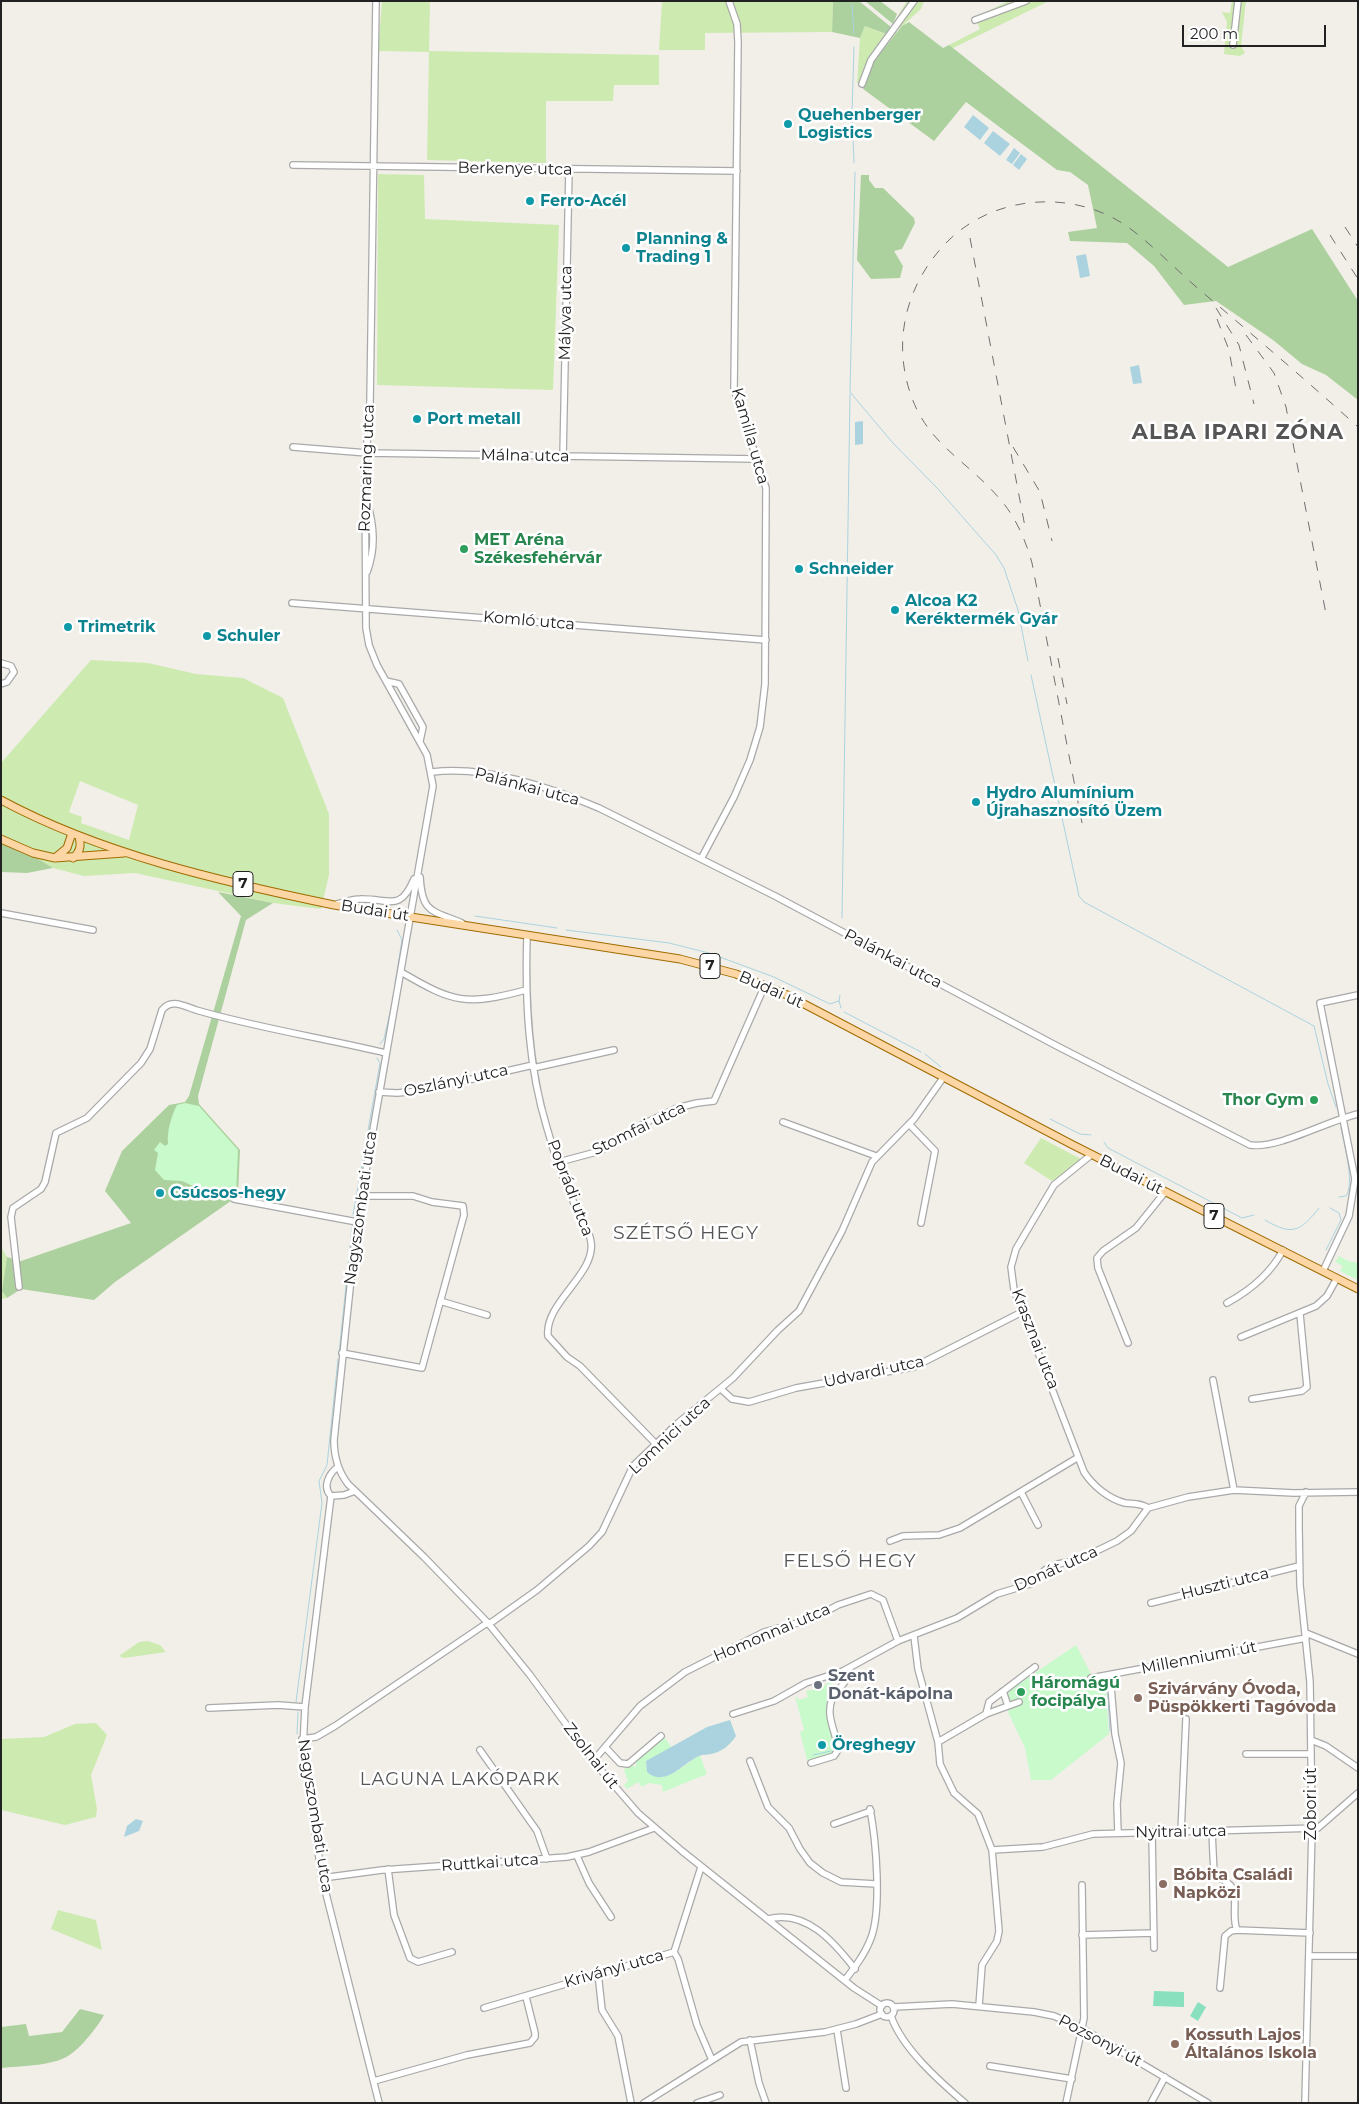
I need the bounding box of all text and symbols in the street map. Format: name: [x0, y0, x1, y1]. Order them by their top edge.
scale bar: [1184, 15, 1328, 47]
text: 200 m: [1190, 24, 1238, 43]
place label: Quehenberger Logistics: [798, 105, 921, 143]
marker: Quehenberger Logistics: [782, 118, 794, 130]
street label: Berkenye utca: [457, 158, 573, 180]
place label: Ferro-Acél: [540, 191, 627, 211]
marker: Ferro-Acél: [524, 195, 536, 207]
place label: Planning & Trading 1: [636, 229, 728, 267]
marker: Planning & Trading 1: [620, 242, 632, 254]
street label: Mályva utca: [556, 265, 576, 361]
street label: Kamilla utca: [727, 386, 773, 486]
street label: Rozmaring utca: [355, 404, 379, 532]
place label: Port metall: [427, 409, 521, 429]
marker: Port metall: [411, 413, 423, 425]
district label: ALBA IPARI ZÓNA: [1130, 420, 1346, 446]
street label: Málna utca: [480, 446, 570, 466]
place label: MET Aréna Székesfehérvár: [474, 530, 602, 568]
marker: MET Aréna Székesfehérvár: [458, 543, 470, 555]
place label: Schneider: [809, 559, 894, 579]
marker: Schneider: [793, 563, 805, 575]
place label: Alcoa K2 Keréktermék Gyár: [905, 591, 1058, 629]
marker: Alcoa K2 Keréktermék Gyár: [889, 604, 901, 616]
street label: Komló utca: [482, 607, 576, 635]
place label: Trimetrik: [78, 617, 155, 637]
marker: Trimetrik: [62, 621, 74, 633]
place label: Schuler: [217, 626, 280, 646]
marker: Schuler: [201, 630, 213, 642]
street label: Palánkai utca: [472, 764, 582, 810]
place label: Hydro Alumínium Újrahasznosító Üzem: [986, 783, 1162, 821]
marker: Hydro Alumínium Újrahasznosító Üzem: [970, 796, 982, 808]
road number: 7: [233, 872, 253, 896]
street label: Budai út: [339, 896, 411, 926]
street label: Palánkai utca: [841, 925, 945, 993]
road number: 7: [700, 954, 720, 978]
street label: Budai út: [736, 967, 806, 1013]
street label: Oszlányi utca: [402, 1061, 510, 1101]
place label: Thor Gym: [1222, 1090, 1304, 1110]
marker: Thor Gym: [1308, 1094, 1320, 1106]
street label: Stomfai utca: [589, 1098, 689, 1160]
street label: Nagyszombati utca: [341, 1130, 381, 1286]
street label: Poprádi utca: [543, 1137, 597, 1239]
street label: Budai út: [1096, 1151, 1166, 1199]
place label: Csúcsos-hegy: [170, 1183, 286, 1203]
marker: Csúcsos-hegy: [154, 1187, 166, 1199]
road number: 7: [1204, 1204, 1224, 1228]
district label: SZÉTSŐ HEGY: [612, 1222, 760, 1244]
street label: Krasznai utca: [1007, 1286, 1063, 1392]
street label: Udvardi utca: [822, 1352, 926, 1392]
street label: Lomnici utca: [625, 1393, 715, 1479]
street label: Donát utca: [1011, 1542, 1101, 1596]
district label: FELSŐ HEGY: [782, 1550, 918, 1572]
street label: Huszti utca: [1179, 1564, 1271, 1604]
street label: Homonnai utca: [711, 1600, 833, 1666]
street label: Millenniumi út: [1140, 1637, 1258, 1679]
place label: Szent Donát-kápolna: [828, 1666, 953, 1704]
place label: Háromágú focipálya: [1031, 1673, 1120, 1711]
marker: Szent Donát-kápolna: [812, 1679, 824, 1691]
place label: Szivárvány Óvoda, Püspökkerti Tagóvoda: [1148, 1679, 1336, 1717]
marker: Háromágú focipálya: [1015, 1686, 1027, 1698]
marker: Szivárvány Óvoda, Püspökkerti Tagóvoda: [1132, 1692, 1144, 1704]
street label: Zsolnai út: [559, 1719, 623, 1793]
place label: Öreghegy: [832, 1735, 916, 1755]
street label: Nagyszombati utca: [293, 1738, 337, 1894]
marker: Öreghegy: [816, 1739, 828, 1751]
street label: Zobori út: [1301, 1767, 1321, 1841]
district label: LAGUNA LAKÓPARK: [358, 1769, 562, 1791]
street label: Nyitrai utca: [1135, 1822, 1227, 1842]
street label: Ruttkai utca: [441, 1850, 539, 1876]
place label: Bóbita Családi Napközi: [1173, 1865, 1293, 1903]
marker: Bóbita Családi Napközi: [1157, 1878, 1169, 1890]
street label: Kriványi utca: [562, 1946, 666, 1992]
street label: Pozsonyi út: [1055, 2011, 1145, 2071]
place label: Kossuth Lajos Általános Iskola: [1185, 2025, 1317, 2063]
marker: Kossuth Lajos Általános Iskola: [1169, 2038, 1181, 2050]

